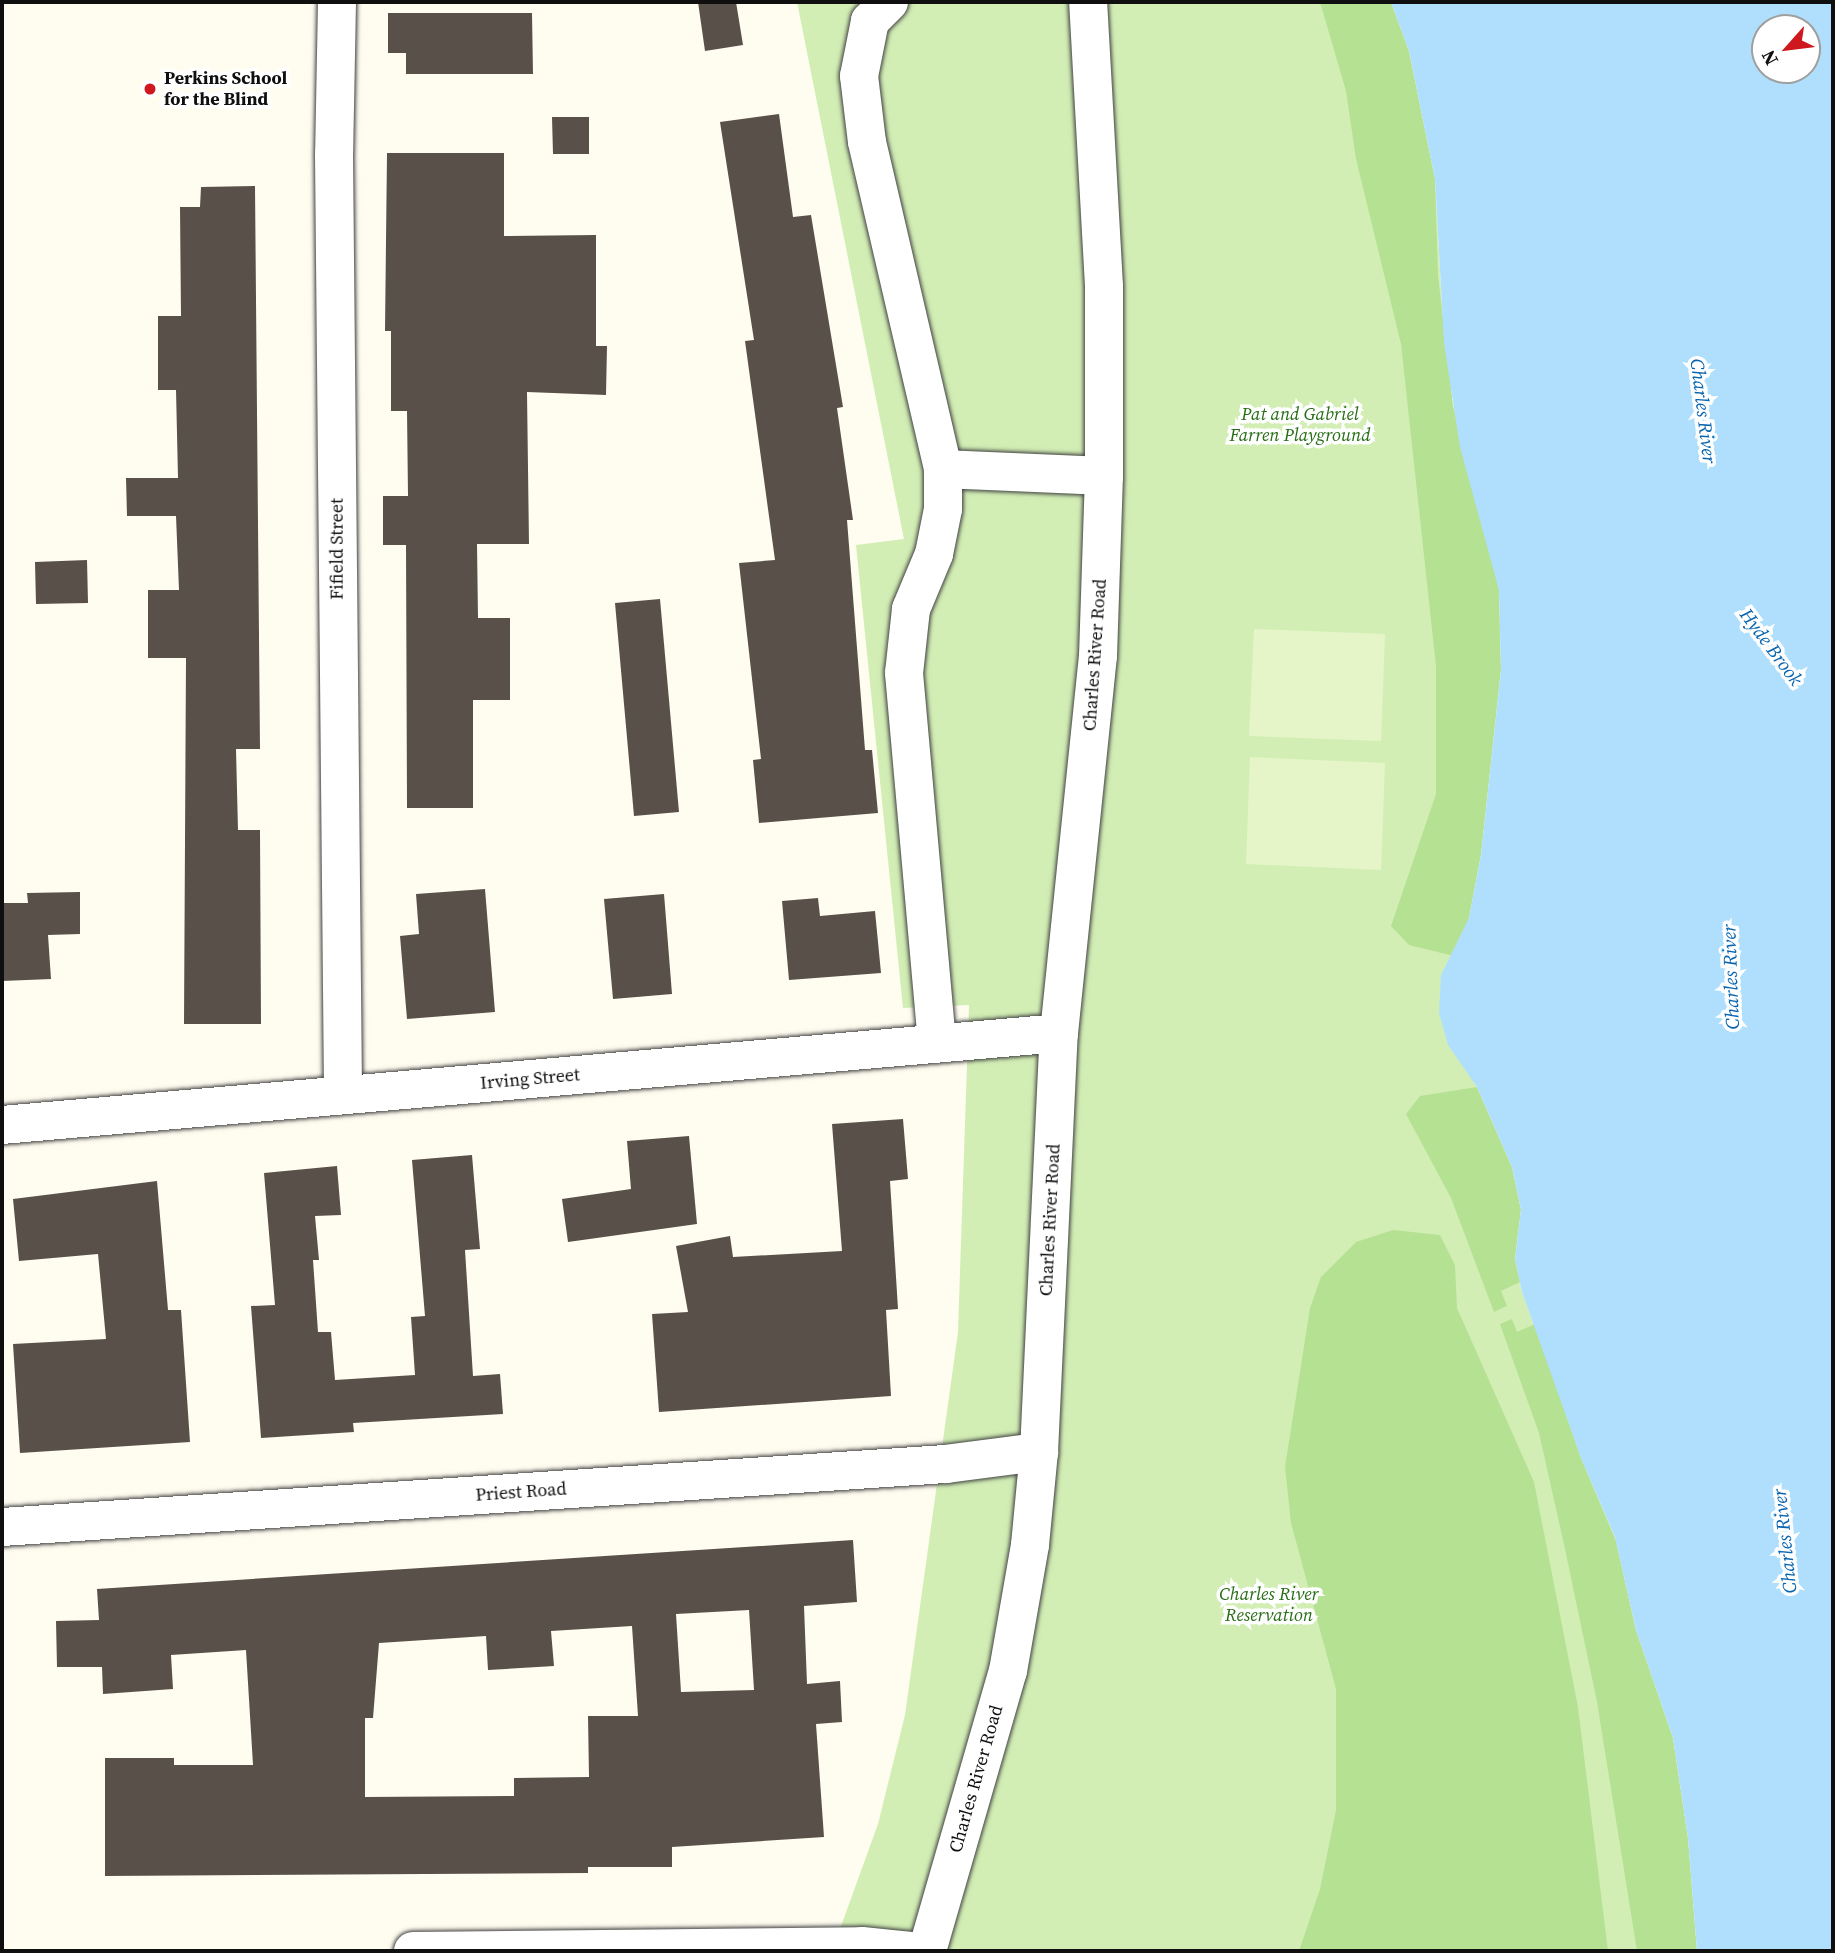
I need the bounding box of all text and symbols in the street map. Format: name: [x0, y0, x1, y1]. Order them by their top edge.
north arrow: [1751, 14, 1821, 84]
text: N: [1754, 46, 1784, 70]
place label: Perkins School for the Blind: [164, 68, 287, 110]
marker: Perkins School for the Blind: [142, 81, 158, 97]
water label: Charles River: [1685, 357, 1721, 465]
park label: Pat and Gabriel Farren Playground: [1229, 404, 1371, 446]
street label: Fifield Street: [326, 498, 348, 600]
street label: Charles River Road: [1079, 578, 1111, 732]
water label: Hyde Brook: [1735, 604, 1807, 690]
water label: Charles River: [1718, 924, 1744, 1030]
street label: Irving Street: [479, 1064, 581, 1094]
street label: Charles River Road: [1035, 1143, 1065, 1297]
street label: Priest Road: [475, 1478, 567, 1506]
water label: Charles River: [1768, 1488, 1802, 1594]
park label: Charles River Reservation: [1219, 1584, 1319, 1626]
street label: Charles River Road: [945, 1703, 1007, 1855]

